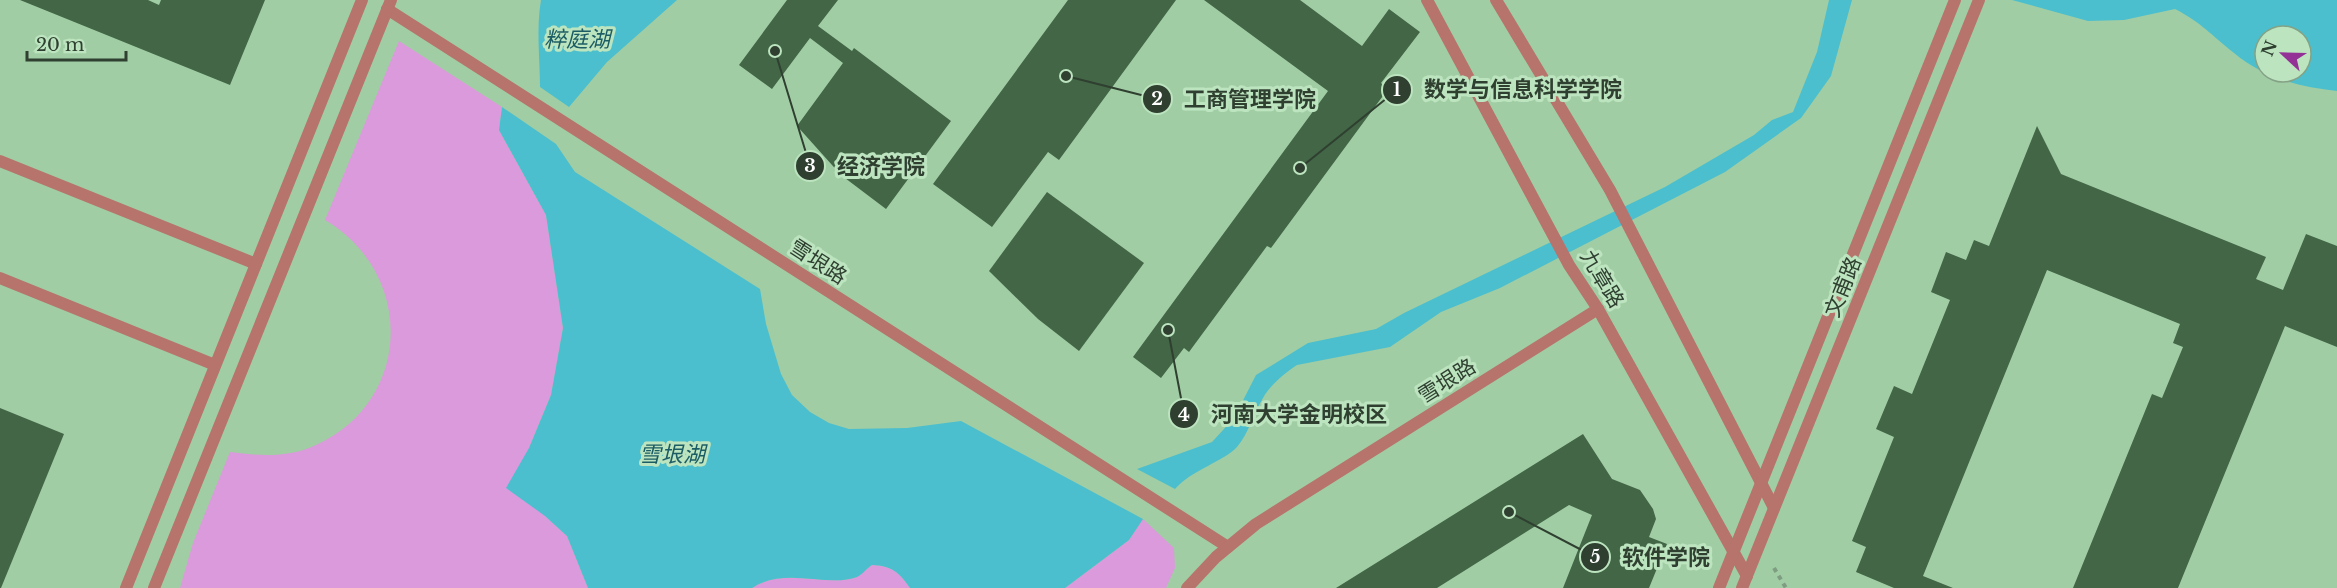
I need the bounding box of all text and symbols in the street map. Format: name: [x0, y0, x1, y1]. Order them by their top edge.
scale bar: [27, 24, 126, 62]
north arrow: [2253, 24, 2313, 84]
water label: 粹庭湖: [544, 26, 613, 53]
text: 20 m: [36, 34, 84, 56]
text: N: [2257, 38, 2281, 59]
callout: 数学与信息科学学院: [1382, 70, 1634, 110]
text: 数学与信息科学学院: [1424, 76, 1622, 103]
callout: 工商管理学院: [1142, 79, 1328, 119]
text: 1: [1393, 79, 1401, 101]
text: 工商管理学院: [1184, 86, 1316, 113]
text: 2: [1151, 88, 1163, 110]
callout: 经济学院: [795, 146, 937, 186]
text: 经济学院: [837, 153, 925, 180]
text: 3: [804, 155, 816, 177]
street label: 雪垠路: [785, 234, 851, 290]
street label: 九章路: [1575, 245, 1629, 313]
street label: 文甫路: [1819, 253, 1867, 321]
street label: 雪垠路: [1413, 353, 1481, 409]
callout: 河南大学金明校区: [1169, 394, 1399, 434]
text: 河南大学金明校区: [1211, 401, 1387, 428]
text: 4: [1178, 404, 1190, 426]
water label: 雪垠湖: [639, 441, 708, 468]
callout: 软件学院: [1580, 537, 1722, 577]
text: 软件学院: [1622, 544, 1710, 571]
text: 5: [1590, 546, 1600, 568]

